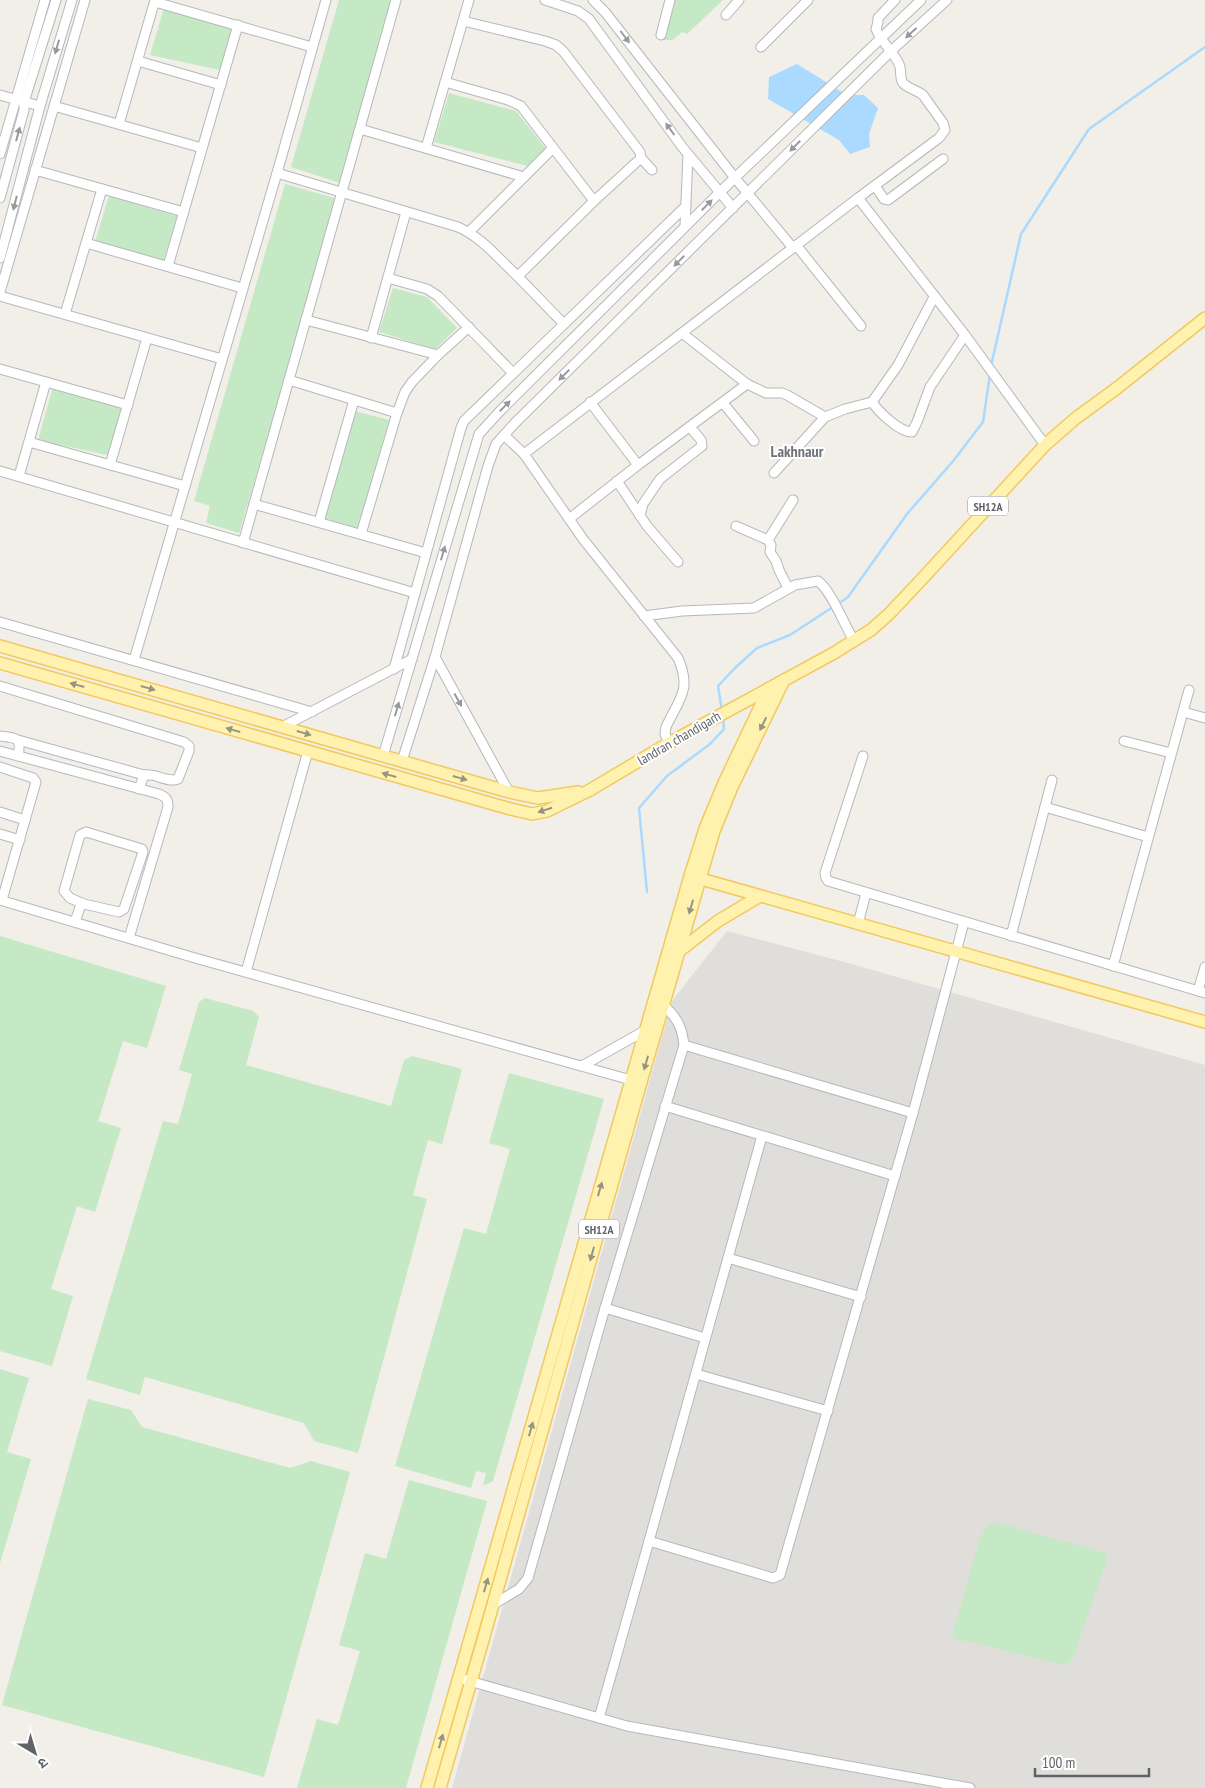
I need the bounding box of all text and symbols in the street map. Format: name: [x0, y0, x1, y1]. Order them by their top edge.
one-way arrow: [906, 27, 918, 39]
one-way arrow: [619, 30, 630, 43]
one-way arrow: [53, 39, 61, 54]
one-way arrow: [665, 122, 675, 136]
one-way arrow: [14, 126, 22, 141]
one-way arrow: [789, 140, 801, 152]
one-way arrow: [11, 196, 19, 211]
one-way arrow: [701, 199, 713, 211]
one-way arrow: [674, 254, 686, 266]
one-way arrow: [558, 368, 570, 380]
one-way arrow: [499, 400, 511, 412]
district label: Lakhnaur: [771, 441, 824, 461]
road number: SH12A: [968, 496, 1008, 516]
one-way arrow: [439, 546, 447, 561]
one-way arrow: [69, 680, 84, 688]
one-way arrow: [140, 685, 155, 693]
one-way arrow: [454, 693, 463, 707]
one-way arrow: [394, 702, 402, 717]
street label: landran chandigarh: [634, 707, 724, 769]
one-way arrow: [759, 717, 767, 731]
one-way arrow: [225, 725, 240, 733]
one-way arrow: [297, 730, 312, 738]
one-way arrow: [381, 770, 396, 778]
one-way arrow: [453, 774, 468, 782]
one-way arrow: [538, 807, 553, 814]
one-way arrow: [687, 900, 695, 915]
one-way arrow: [642, 1056, 650, 1071]
one-way arrow: [597, 1181, 605, 1196]
road number: SH12A: [579, 1220, 619, 1238]
one-way arrow: [588, 1246, 596, 1261]
one-way arrow: [527, 1421, 535, 1437]
one-way arrow: [483, 1578, 491, 1593]
north arrow: [10, 1728, 60, 1778]
one-way arrow: [437, 1734, 445, 1749]
scale bar: [1035, 1746, 1149, 1778]
text: 100 m: [1042, 1753, 1075, 1772]
text: उ: [34, 1754, 52, 1773]

